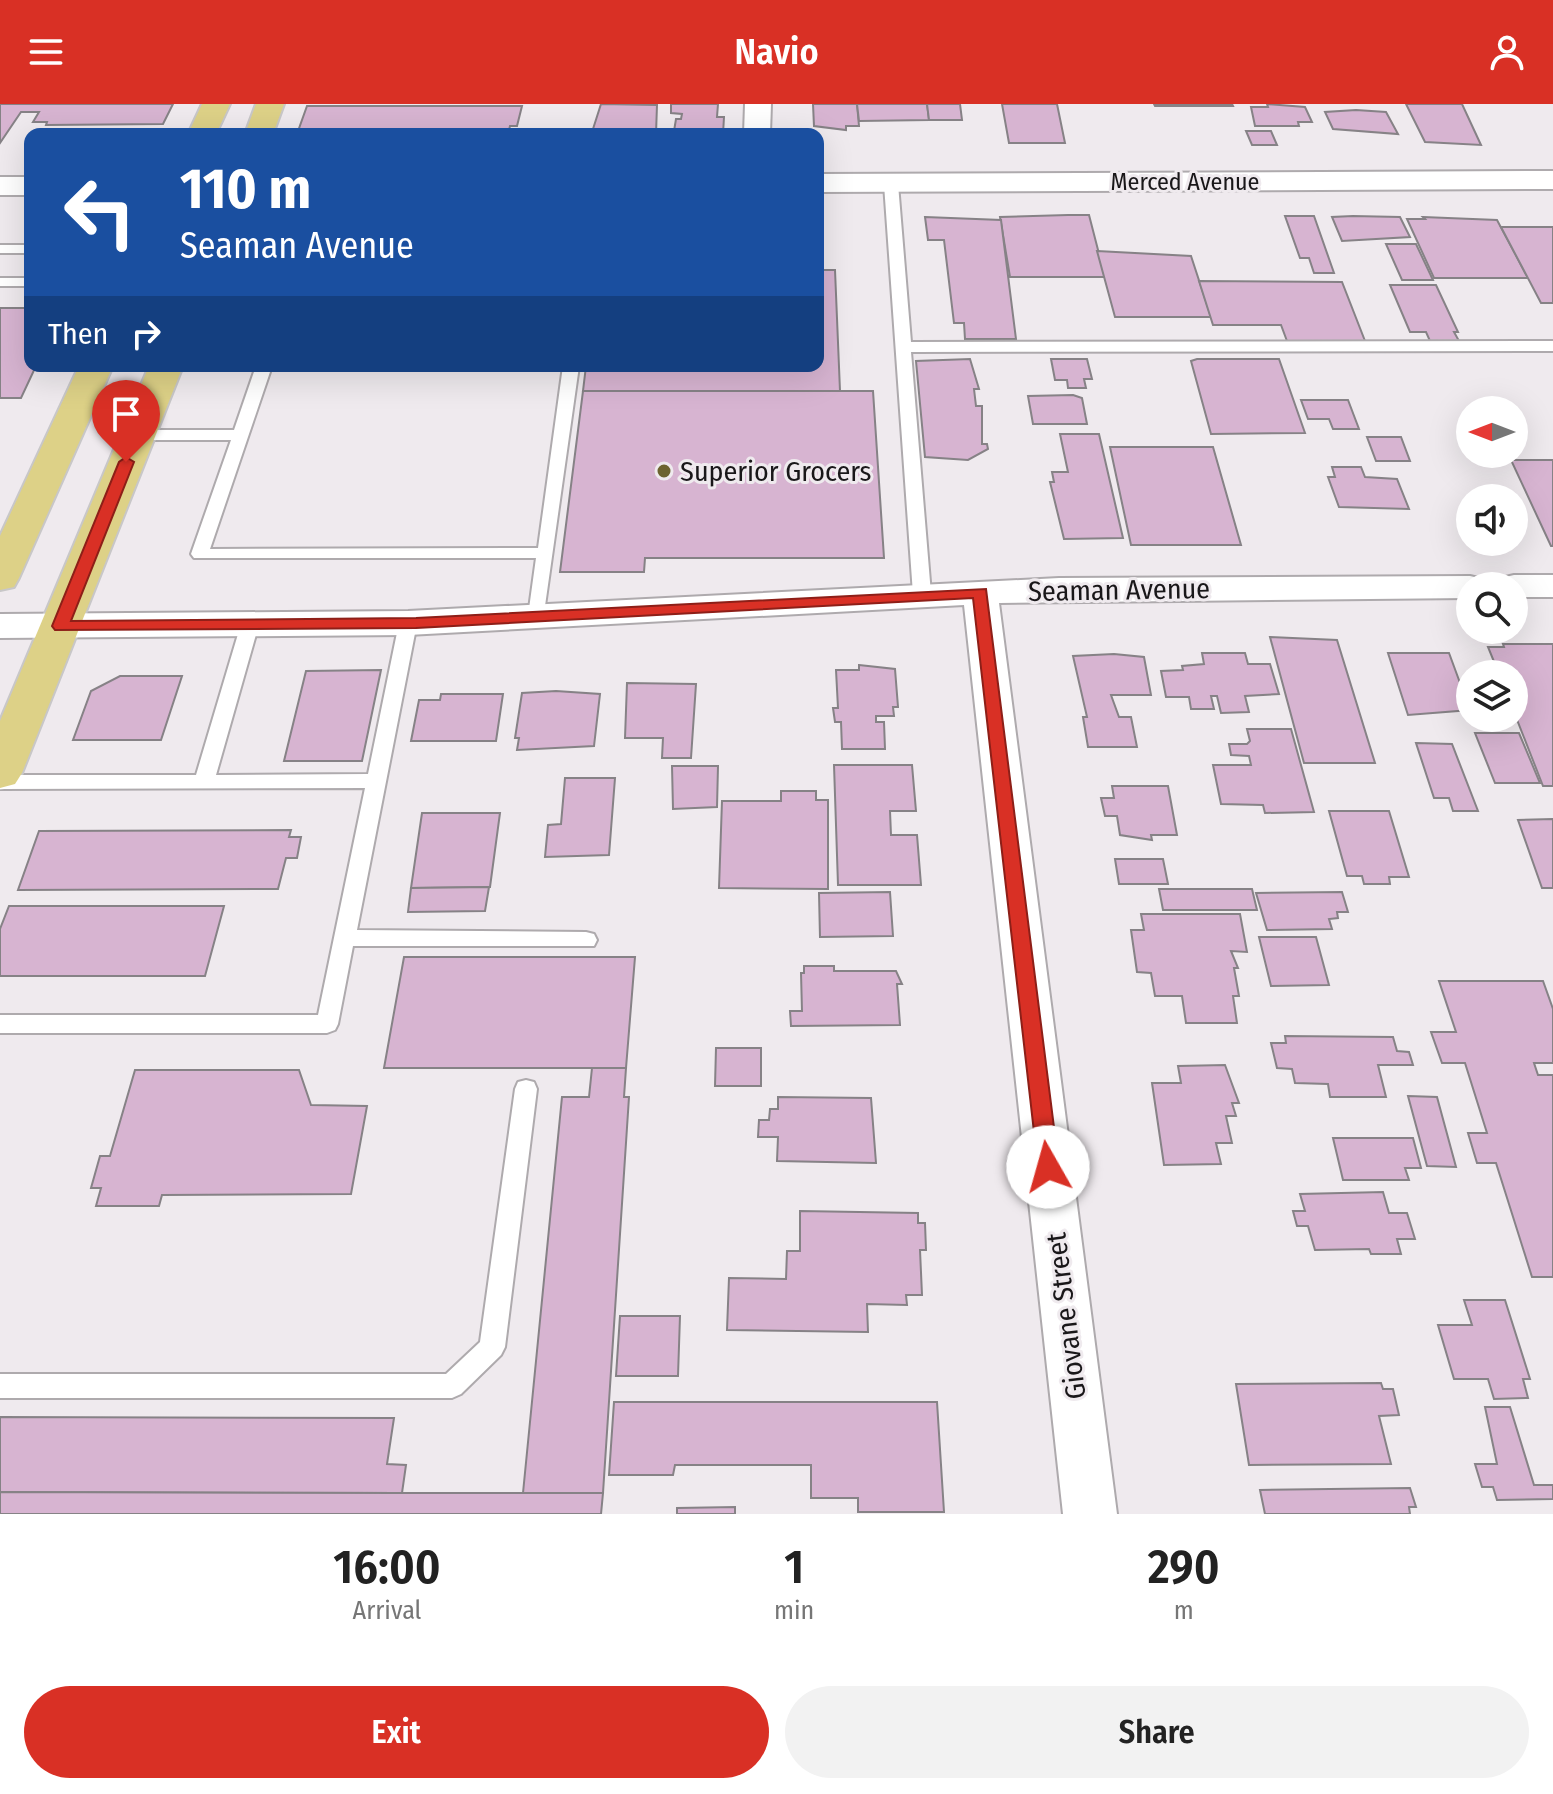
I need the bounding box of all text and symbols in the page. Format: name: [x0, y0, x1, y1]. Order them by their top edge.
icon: menu: [24, 30, 68, 74]
text: Navio: [734, 30, 819, 74]
icon: person: [1485, 30, 1529, 74]
text: 110 m: [180, 156, 311, 223]
icon: left: [48, 160, 152, 264]
street label: Merced Avenue: [1111, 168, 1259, 196]
text: Seaman Avenue: [180, 224, 414, 268]
icon: right: [124, 312, 168, 356]
text: Then: [48, 316, 108, 352]
pin: [92, 380, 160, 462]
icon: arrive: [104, 392, 148, 436]
north arrow: [1456, 396, 1528, 468]
map controls: [1456, 396, 1528, 732]
place label: Superior Grocers: [680, 455, 872, 488]
marker: Superior Grocers: [655, 462, 673, 480]
button: sound: [1456, 484, 1528, 556]
street label: Seaman Avenue: [1028, 572, 1210, 608]
button: search: [1456, 572, 1528, 644]
button: layers: [1456, 660, 1528, 732]
position arrow: [1006, 1125, 1090, 1209]
street label: Giovane Street: [1039, 1230, 1093, 1401]
text: 16:00: [333, 1538, 441, 1596]
text: 1: [784, 1538, 804, 1596]
text: 290: [1148, 1538, 1220, 1596]
text: Arrival: [353, 1595, 421, 1626]
text: min: [774, 1595, 814, 1626]
text: m: [1174, 1595, 1194, 1626]
button: Exit: [24, 1686, 769, 1778]
button: Share: [785, 1686, 1529, 1778]

